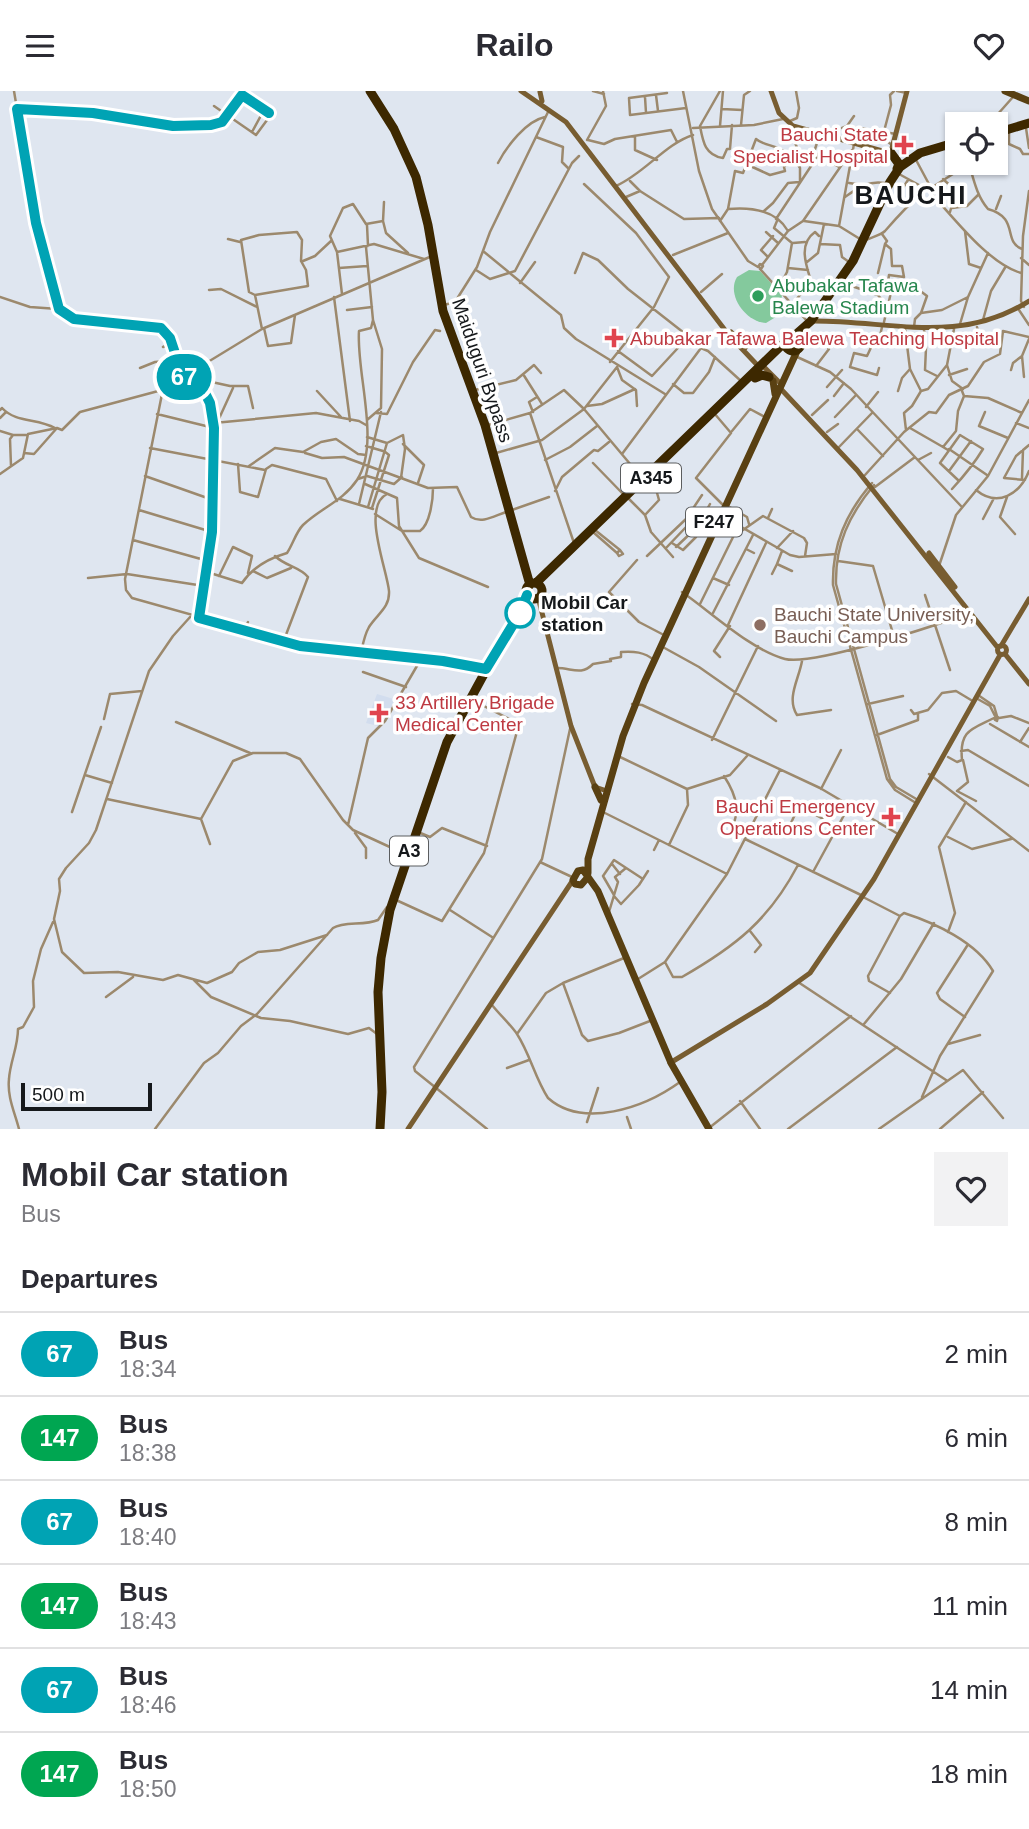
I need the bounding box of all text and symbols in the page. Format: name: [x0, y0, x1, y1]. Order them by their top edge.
icon: menu: [21, 27, 59, 65]
text: Railo: [475, 27, 554, 63]
icon: heart: [970, 27, 1008, 65]
map controls: [945, 112, 1008, 175]
button: locate: [945, 112, 1008, 175]
place label: Bauchi State Specialist Hospital: [733, 124, 888, 167]
marker: Bauchi State Specialist Hospital: [894, 135, 914, 155]
district label: BAUCHI: [854, 180, 968, 210]
place label: Abubakar Tafawa Balewa Stadium: [772, 275, 919, 318]
marker: Abubakar Tafawa Balewa Stadium: [750, 288, 766, 304]
street label: Maiduguri Bypass: [448, 295, 517, 445]
marker: Abubakar Tafawa Balewa Teaching Hospital: [604, 328, 624, 348]
place label: Abubakar Tafawa Balewa Teaching Hospital: [630, 328, 999, 349]
line badge: 67: [152, 354, 216, 400]
text: 67: [171, 363, 197, 390]
road number: A345: [621, 463, 681, 493]
road number: F247: [686, 507, 742, 537]
place label: Mobil Car station: [541, 592, 628, 635]
marker: Mobil Car station: [505, 598, 535, 628]
place label: Bauchi State University, Bauchi Campus: [774, 604, 974, 647]
marker: Bauchi State University, Bauchi Campus: [752, 617, 768, 633]
place label: 33 Artillery Brigade Medical Center: [395, 692, 554, 735]
marker: 33 Artillery Brigade Medical Center: [369, 703, 389, 723]
place label: Bauchi Emergency Operations Center: [716, 796, 876, 839]
marker: Bauchi Emergency Operations Center: [881, 807, 901, 827]
road number: A3: [390, 837, 428, 865]
scale bar: [21, 1080, 152, 1112]
text: 500 m: [32, 1084, 85, 1105]
button: heart: [934, 1152, 1008, 1226]
text: Mobil Car station: [21, 1156, 289, 1193]
text: Bus: [21, 1201, 61, 1227]
text: Departures: [21, 1264, 158, 1294]
text: Bus: [119, 1325, 168, 1355]
text: 2 min: [944, 1339, 1008, 1369]
text: 67: [46, 1340, 73, 1367]
text: 18:34: [119, 1356, 177, 1382]
text: Bus: [119, 1409, 168, 1439]
text: 6 min: [944, 1423, 1008, 1453]
text: 147: [39, 1424, 80, 1451]
text: 18:38: [119, 1440, 177, 1466]
text: Bus: [119, 1493, 168, 1523]
text: 8 min: [944, 1507, 1008, 1537]
text: 67: [46, 1508, 73, 1535]
text: 18:40: [119, 1524, 177, 1550]
text: Bus: [119, 1577, 168, 1607]
text: 11 min: [932, 1591, 1008, 1621]
text: 147: [39, 1592, 80, 1619]
text: 18:43: [119, 1608, 177, 1634]
text: Bus: [119, 1661, 168, 1691]
text: 14 min: [930, 1675, 1008, 1705]
text: 67: [46, 1676, 73, 1703]
text: 18:46: [119, 1692, 177, 1718]
text: Bus: [119, 1745, 168, 1775]
text: 18 min: [930, 1759, 1008, 1789]
text: 147: [39, 1760, 80, 1787]
text: 18:50: [119, 1776, 177, 1802]

